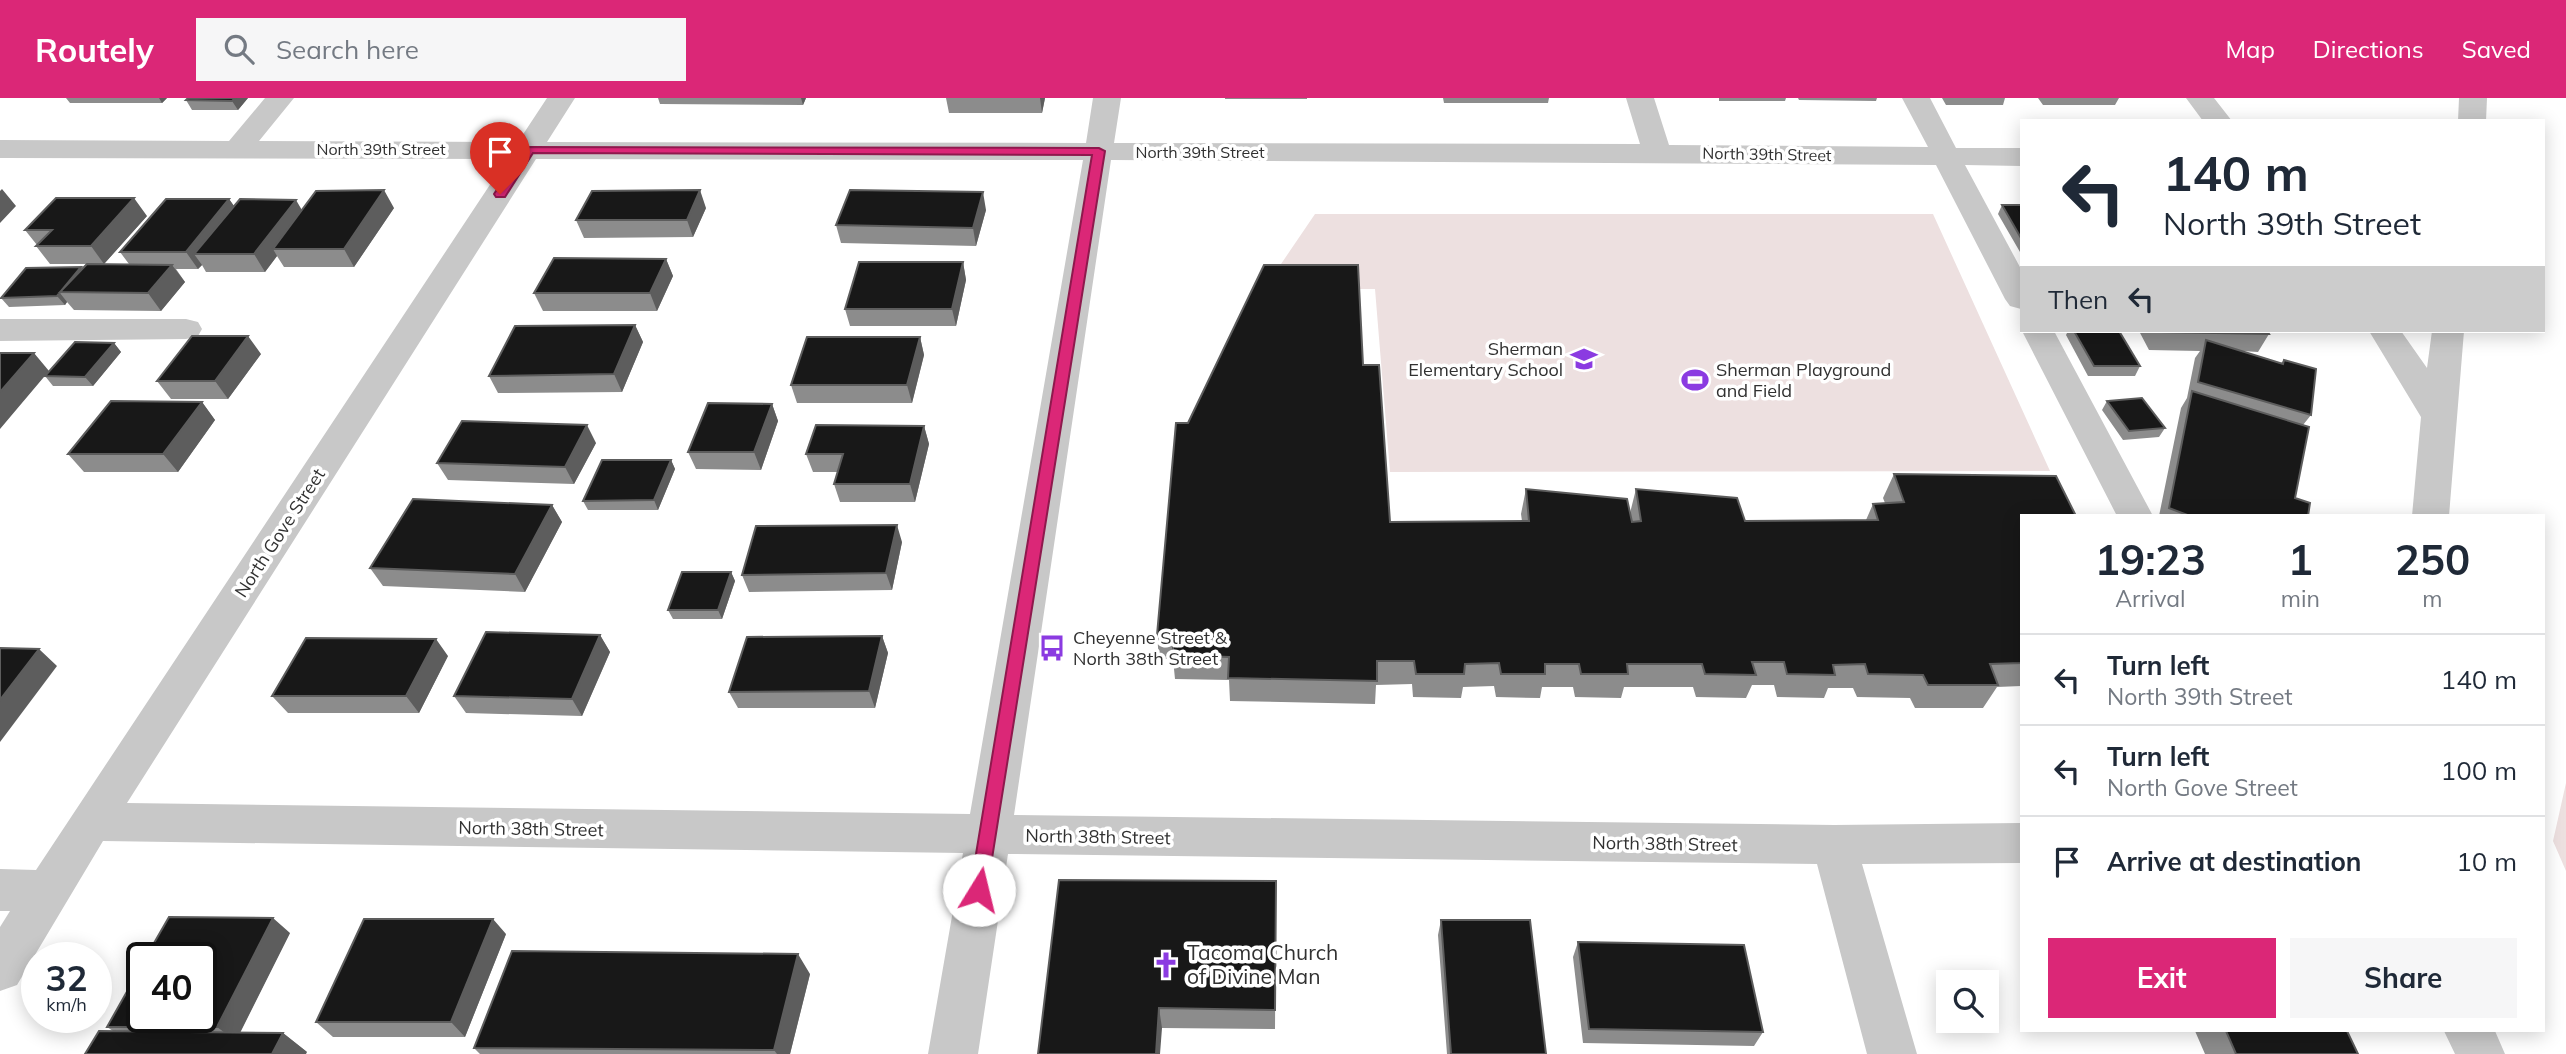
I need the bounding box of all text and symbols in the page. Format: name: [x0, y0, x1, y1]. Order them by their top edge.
search box: [196, 18, 686, 81]
text: Routely: [35, 29, 154, 70]
icon: search: [220, 30, 258, 68]
text: Search here: [276, 33, 419, 66]
text: Map: [2225, 34, 2275, 64]
text: Directions: [2313, 34, 2424, 64]
text: Saved: [2462, 34, 2531, 64]
pin: [470, 122, 530, 194]
icon: arrive: [481, 133, 519, 171]
street label: North 39th Street: [316, 139, 446, 159]
street label: North 39th Street: [1135, 142, 1265, 162]
text: 140 m: [2163, 142, 2309, 203]
street label: North 39th Street: [1702, 143, 1832, 165]
icon: left: [2048, 147, 2139, 238]
text: North 39th Street: [2163, 203, 2421, 243]
icon: left: [2122, 280, 2160, 318]
text: Then: [2048, 283, 2108, 316]
place label: Sherman Elementary School: [1408, 337, 1563, 381]
school or university icon: Sherman Elementary School: [1569, 344, 1599, 374]
place label: Sherman Playground and Field: [1716, 358, 1891, 402]
sports icon: Sherman Playground and Field: [1680, 365, 1710, 395]
street label: North Gove Street: [229, 464, 330, 602]
text: 19:23: [2095, 533, 2206, 586]
text: 1: [2288, 533, 2313, 586]
text: 250: [2395, 533, 2470, 586]
text: Arrival: [2115, 584, 2186, 613]
text: min: [2281, 584, 2320, 613]
text: m: [2422, 584, 2443, 613]
place label: Cheyenne Street & North 38th Street: [1073, 626, 1228, 670]
bus stop icon: Cheyenne Street & North 38th Street: [1037, 633, 1067, 663]
text: Turn left: [2107, 649, 2209, 682]
icon: left: [2048, 661, 2086, 699]
text: 140 m: [2441, 663, 2517, 696]
text: North 39th Street: [2107, 682, 2293, 711]
text: Turn left: [2107, 740, 2209, 773]
icon: left: [2048, 752, 2086, 790]
text: 100 m: [2441, 754, 2517, 787]
text: North Gove Street: [2107, 773, 2298, 802]
street label: North 38th Street: [458, 816, 604, 841]
street label: North 38th Street: [1025, 824, 1171, 849]
street label: North 38th Street: [1592, 831, 1738, 856]
icon: arrive: [2048, 843, 2086, 881]
text: Arrive at destination: [2107, 845, 2362, 878]
text: 10 m: [2456, 845, 2517, 878]
position arrow: [942, 853, 1016, 927]
button: Exit: [2048, 938, 2276, 1018]
button: Share: [2290, 938, 2517, 1018]
place label: Tacoma Church of Divine Man: [1187, 939, 1338, 989]
speed limit sign: 40: [126, 942, 217, 1033]
church icon: Tacoma Church of Divine Man: [1151, 950, 1181, 980]
text: 32: [45, 956, 88, 1000]
map controls: [1936, 970, 1999, 1033]
button: search: [1936, 970, 1999, 1033]
text: km/h: [46, 993, 87, 1016]

